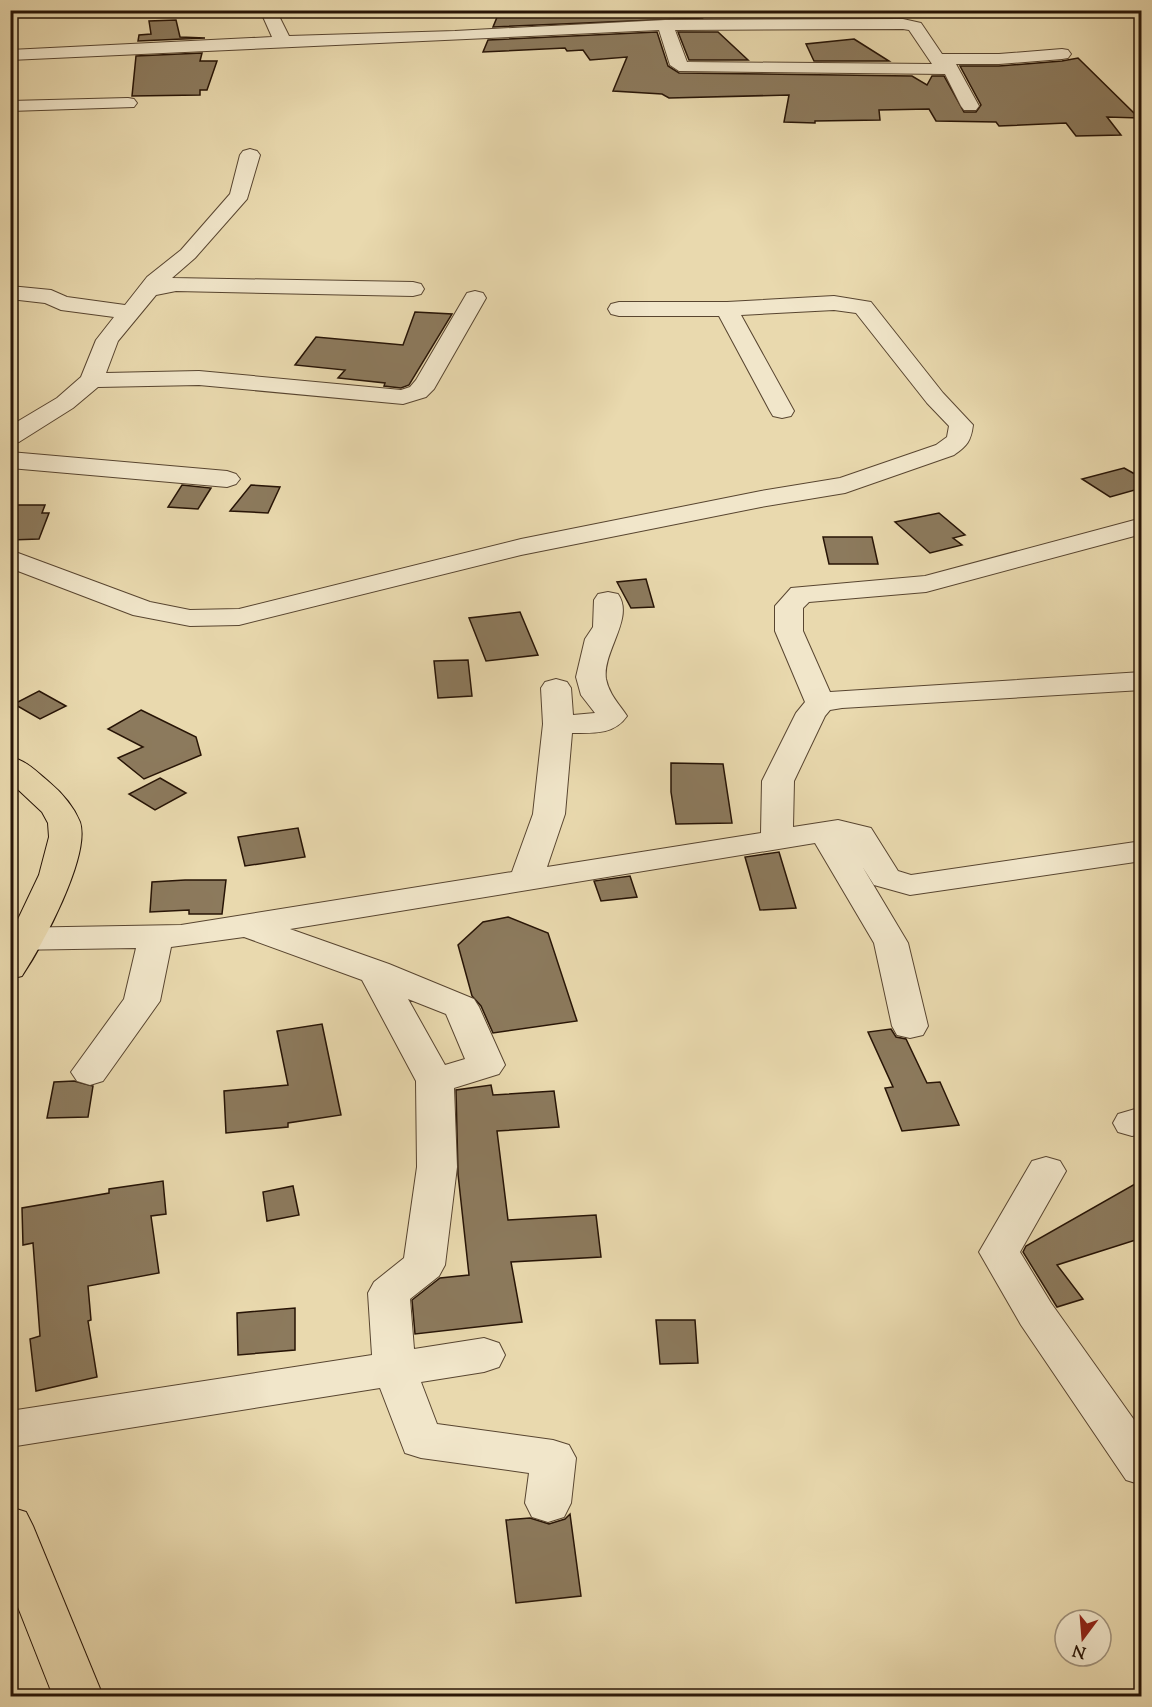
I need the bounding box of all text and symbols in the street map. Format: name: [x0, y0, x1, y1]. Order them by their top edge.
north arrow: [1053, 1608, 1113, 1668]
text: N: [1070, 1637, 1089, 1663]

